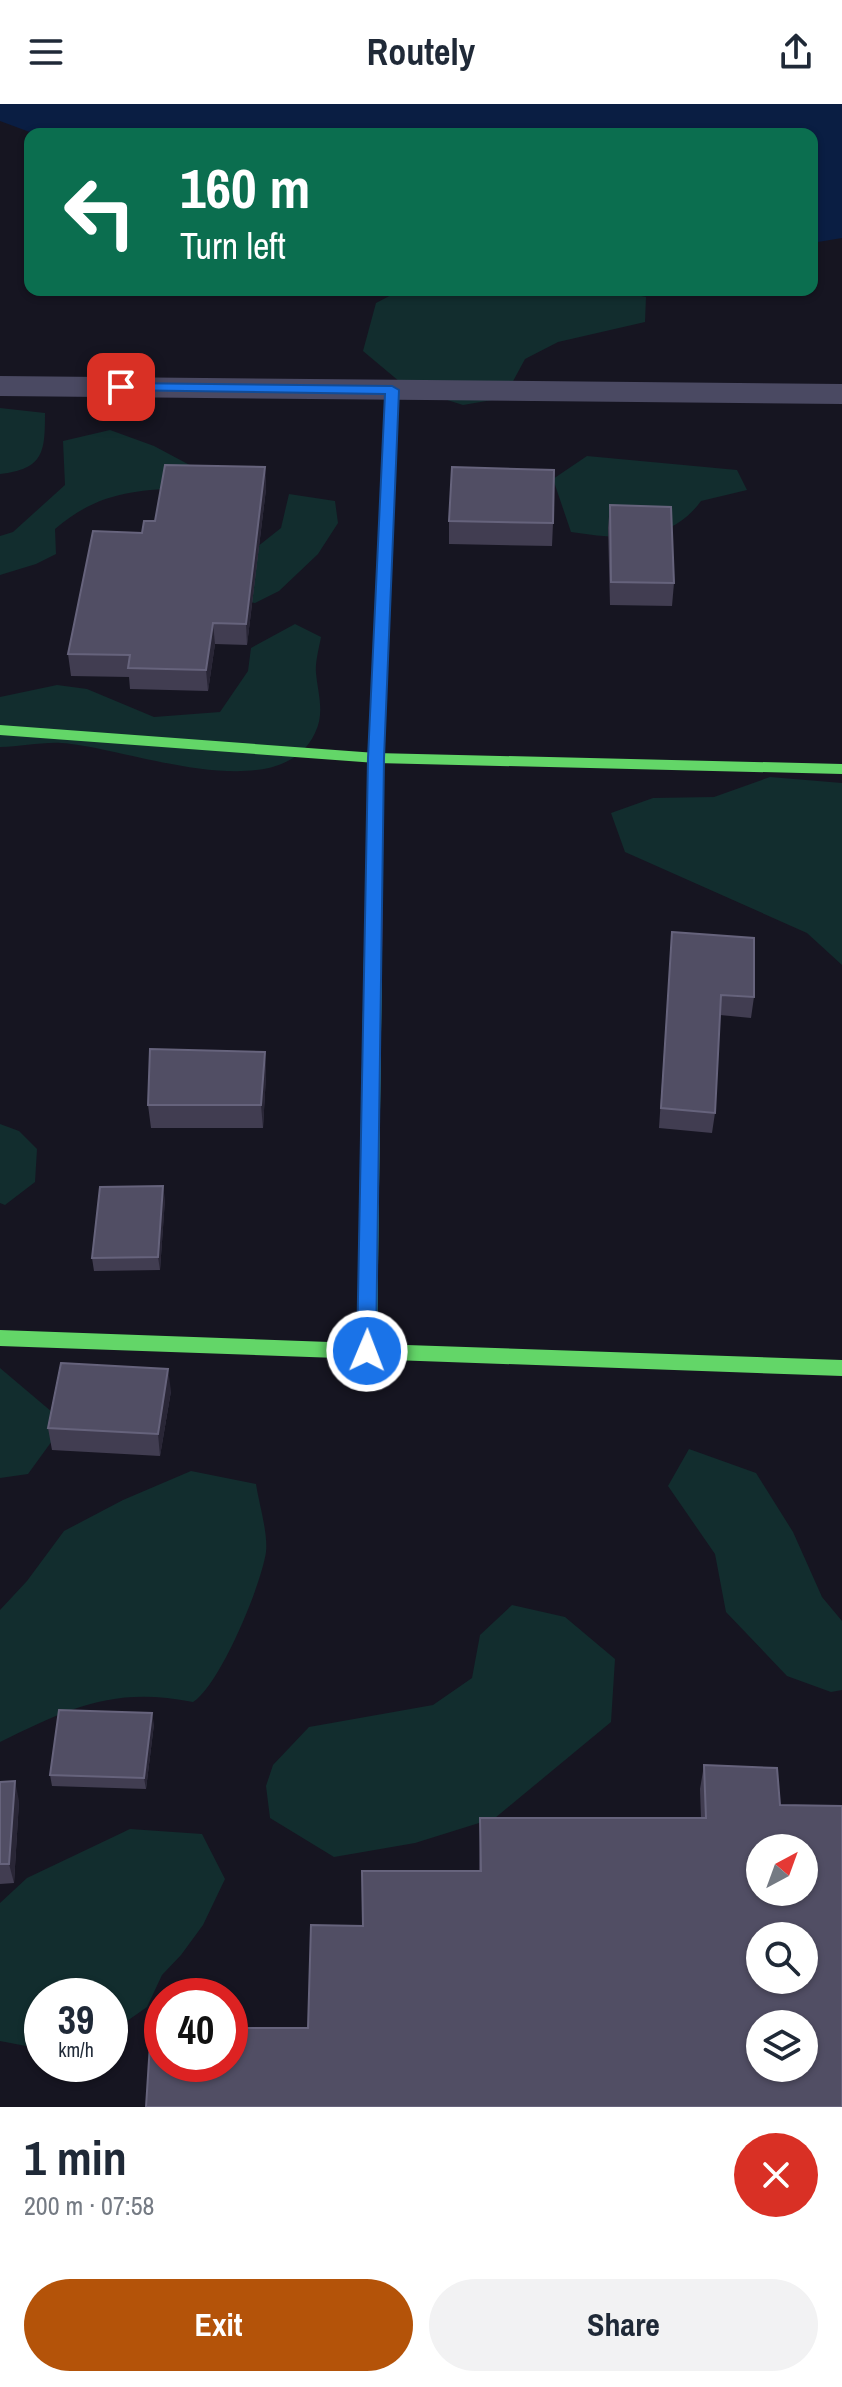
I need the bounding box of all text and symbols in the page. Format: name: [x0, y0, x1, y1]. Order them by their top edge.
text: Routely: [367, 28, 475, 76]
icon: menu: [24, 30, 68, 74]
icon: share: [774, 30, 818, 74]
text: 160 m: [180, 150, 310, 225]
icon: left: [48, 160, 152, 264]
text: Turn left: [180, 222, 286, 270]
pin: [87, 353, 155, 421]
icon: arrive: [99, 365, 143, 409]
position arrow: [325, 1309, 409, 1393]
north arrow: [746, 1834, 818, 1906]
map controls: [746, 1834, 818, 2082]
button: search: [746, 1922, 818, 1994]
speed limit sign: 40: [144, 1978, 248, 2082]
text: 39: [58, 1993, 94, 2046]
button: layers: [746, 2010, 818, 2082]
text: km/h: [58, 2036, 94, 2063]
text: 1 min: [24, 2125, 127, 2190]
button: close: [734, 2133, 818, 2217]
text: 200 m · 07:58: [24, 2188, 154, 2223]
button: Exit: [24, 2279, 413, 2371]
button: Share: [429, 2279, 818, 2371]

